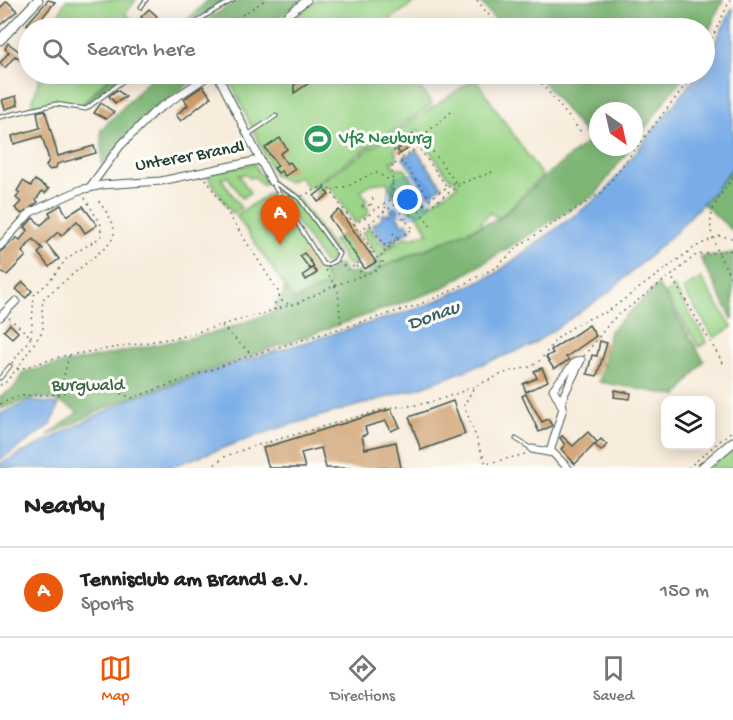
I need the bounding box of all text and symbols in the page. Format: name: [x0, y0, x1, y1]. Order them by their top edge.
search box: [18, 18, 715, 84]
icon: search: [39, 35, 72, 68]
text: Search here: [87, 38, 195, 64]
north arrow: [589, 102, 643, 156]
sports icon: VfR Neuburg: [302, 123, 334, 155]
place label: VfR Neuburg: [338, 129, 432, 150]
street label: Unterer Brandl: [134, 137, 246, 177]
your location: [393, 185, 422, 214]
pin: A: [260, 196, 300, 245]
water label: Donau: [405, 297, 465, 337]
park label: Burgwald: [51, 376, 126, 397]
map controls: [661, 396, 715, 450]
button: layers: [661, 396, 715, 450]
text: Nearby: [24, 492, 105, 523]
text: Tennisclub am Brandl e.V.: [81, 568, 309, 594]
text: A: [38, 581, 49, 604]
text: 150 m: [660, 581, 709, 604]
text: Sports: [81, 594, 133, 617]
tab: Map: [99, 652, 132, 707]
tab: Directions: [330, 652, 395, 707]
tab: Saved: [593, 652, 634, 707]

